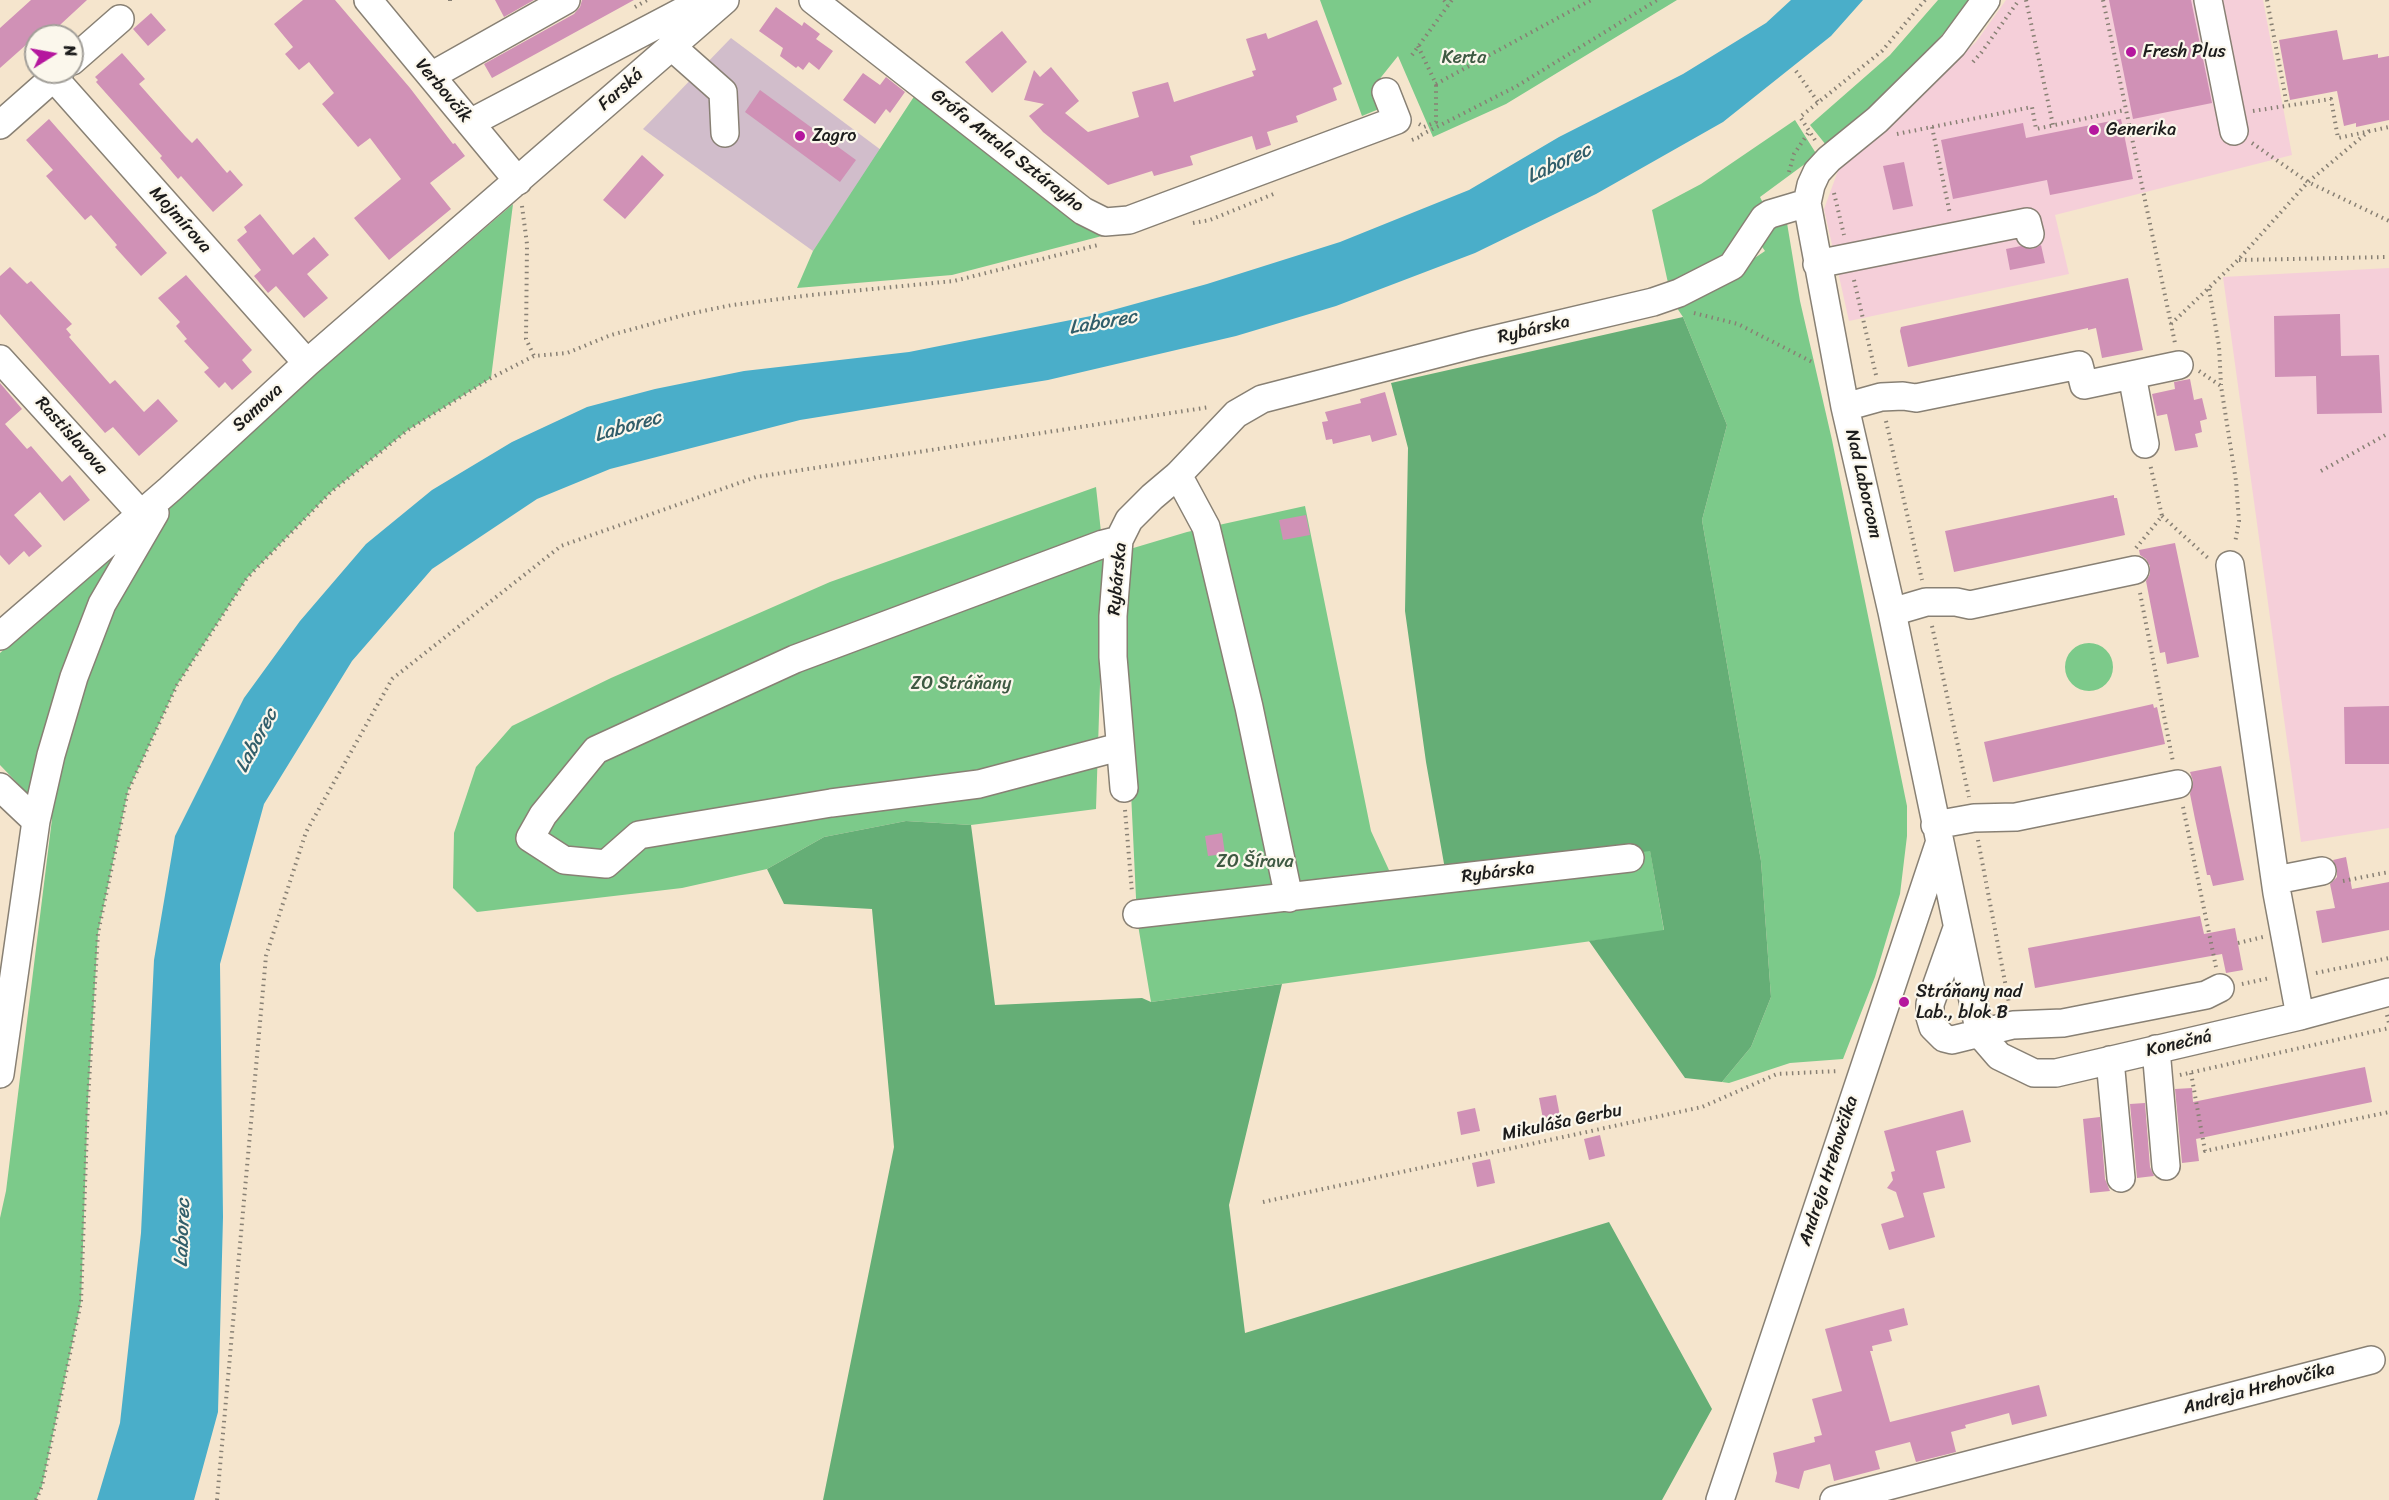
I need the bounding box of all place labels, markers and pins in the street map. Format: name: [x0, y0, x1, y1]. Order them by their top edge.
place label: Fresh Plus: [2143, 41, 2226, 63]
marker: Fresh Plus: [2124, 45, 2138, 59]
place label: Generika: [2106, 119, 2176, 141]
marker: Generika: [2087, 123, 2101, 137]
place label: Zagro: [812, 125, 856, 147]
marker: Zagro: [793, 129, 807, 143]
place label: Stráňany nad Lab., blok B: [1916, 981, 2022, 1024]
marker: Stráňany nad Lab., blok B: [1897, 995, 1911, 1009]

